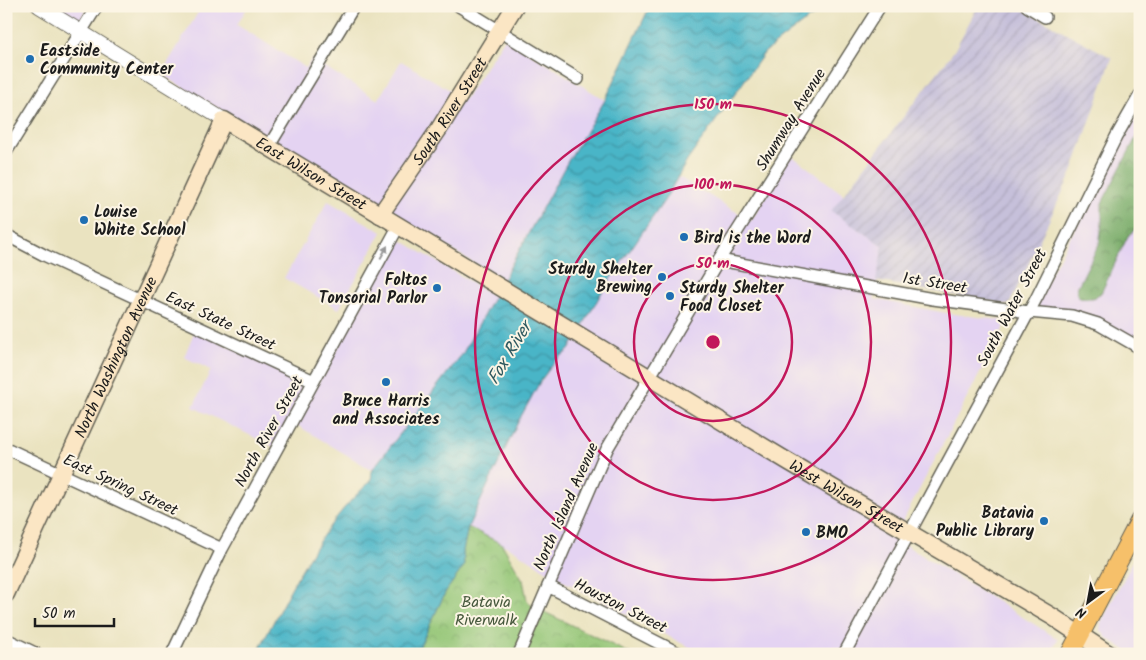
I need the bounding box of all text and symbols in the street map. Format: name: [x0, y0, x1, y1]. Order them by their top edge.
place label: Eastside Community Center: [40, 39, 174, 82]
street label: South River Street: [407, 52, 495, 171]
marker: Eastside Community Center: [24, 53, 36, 65]
street label: Shumway Avenue: [750, 64, 833, 176]
text: 150 m: [694, 93, 732, 117]
street label: East Wilson Street: [250, 131, 372, 218]
text: 100 m: [694, 173, 732, 197]
place label: Louise White School: [94, 200, 186, 243]
marker: Louise White School: [78, 214, 90, 226]
place label: Bird is the Word: [694, 226, 811, 251]
marker: Bird is the Word: [678, 231, 690, 243]
street label: South Water Street: [971, 244, 1054, 371]
one-way arrow: [380, 245, 389, 259]
text: 50 m: [695, 252, 730, 276]
place label: Sturdy Shelter Brewing: [549, 257, 653, 300]
street label: 1st Street: [901, 266, 970, 301]
place label: Foltos Tonsorial Parlor: [319, 268, 428, 311]
marker: Sturdy Shelter Brewing: [656, 271, 668, 283]
street label: North Washington Avenue: [68, 273, 164, 442]
place label: Sturdy Shelter Food Closet: [680, 276, 785, 319]
marker: Foltos Tonsorial Parlor: [431, 282, 443, 294]
street label: East State Street: [161, 285, 280, 358]
marker: Sturdy Shelter Food Closet: [664, 290, 676, 302]
water label: Fox River: [480, 313, 543, 391]
centre of rings: [704, 333, 722, 351]
street label: North River Street: [228, 371, 311, 492]
marker: Bruce Harris and Associates: [380, 376, 392, 388]
place label: Bruce Harris and Associates: [333, 389, 440, 432]
street label: North Island Avenue: [527, 439, 606, 575]
street label: East Spring Street: [59, 448, 183, 523]
street label: West Wilson Street: [784, 454, 909, 541]
place label: Batavia Public Library: [936, 501, 1035, 544]
marker: Batavia Public Library: [1038, 515, 1050, 527]
place label: BMO: [816, 521, 848, 546]
marker: BMO: [800, 526, 812, 538]
street label: Houston Street: [569, 572, 672, 641]
north arrow: [1064, 578, 1114, 628]
park label: Batavia Riverwalk: [455, 590, 518, 633]
scale bar: [35, 595, 114, 627]
text: N: [1072, 600, 1091, 624]
text: 50 m: [42, 602, 76, 626]

